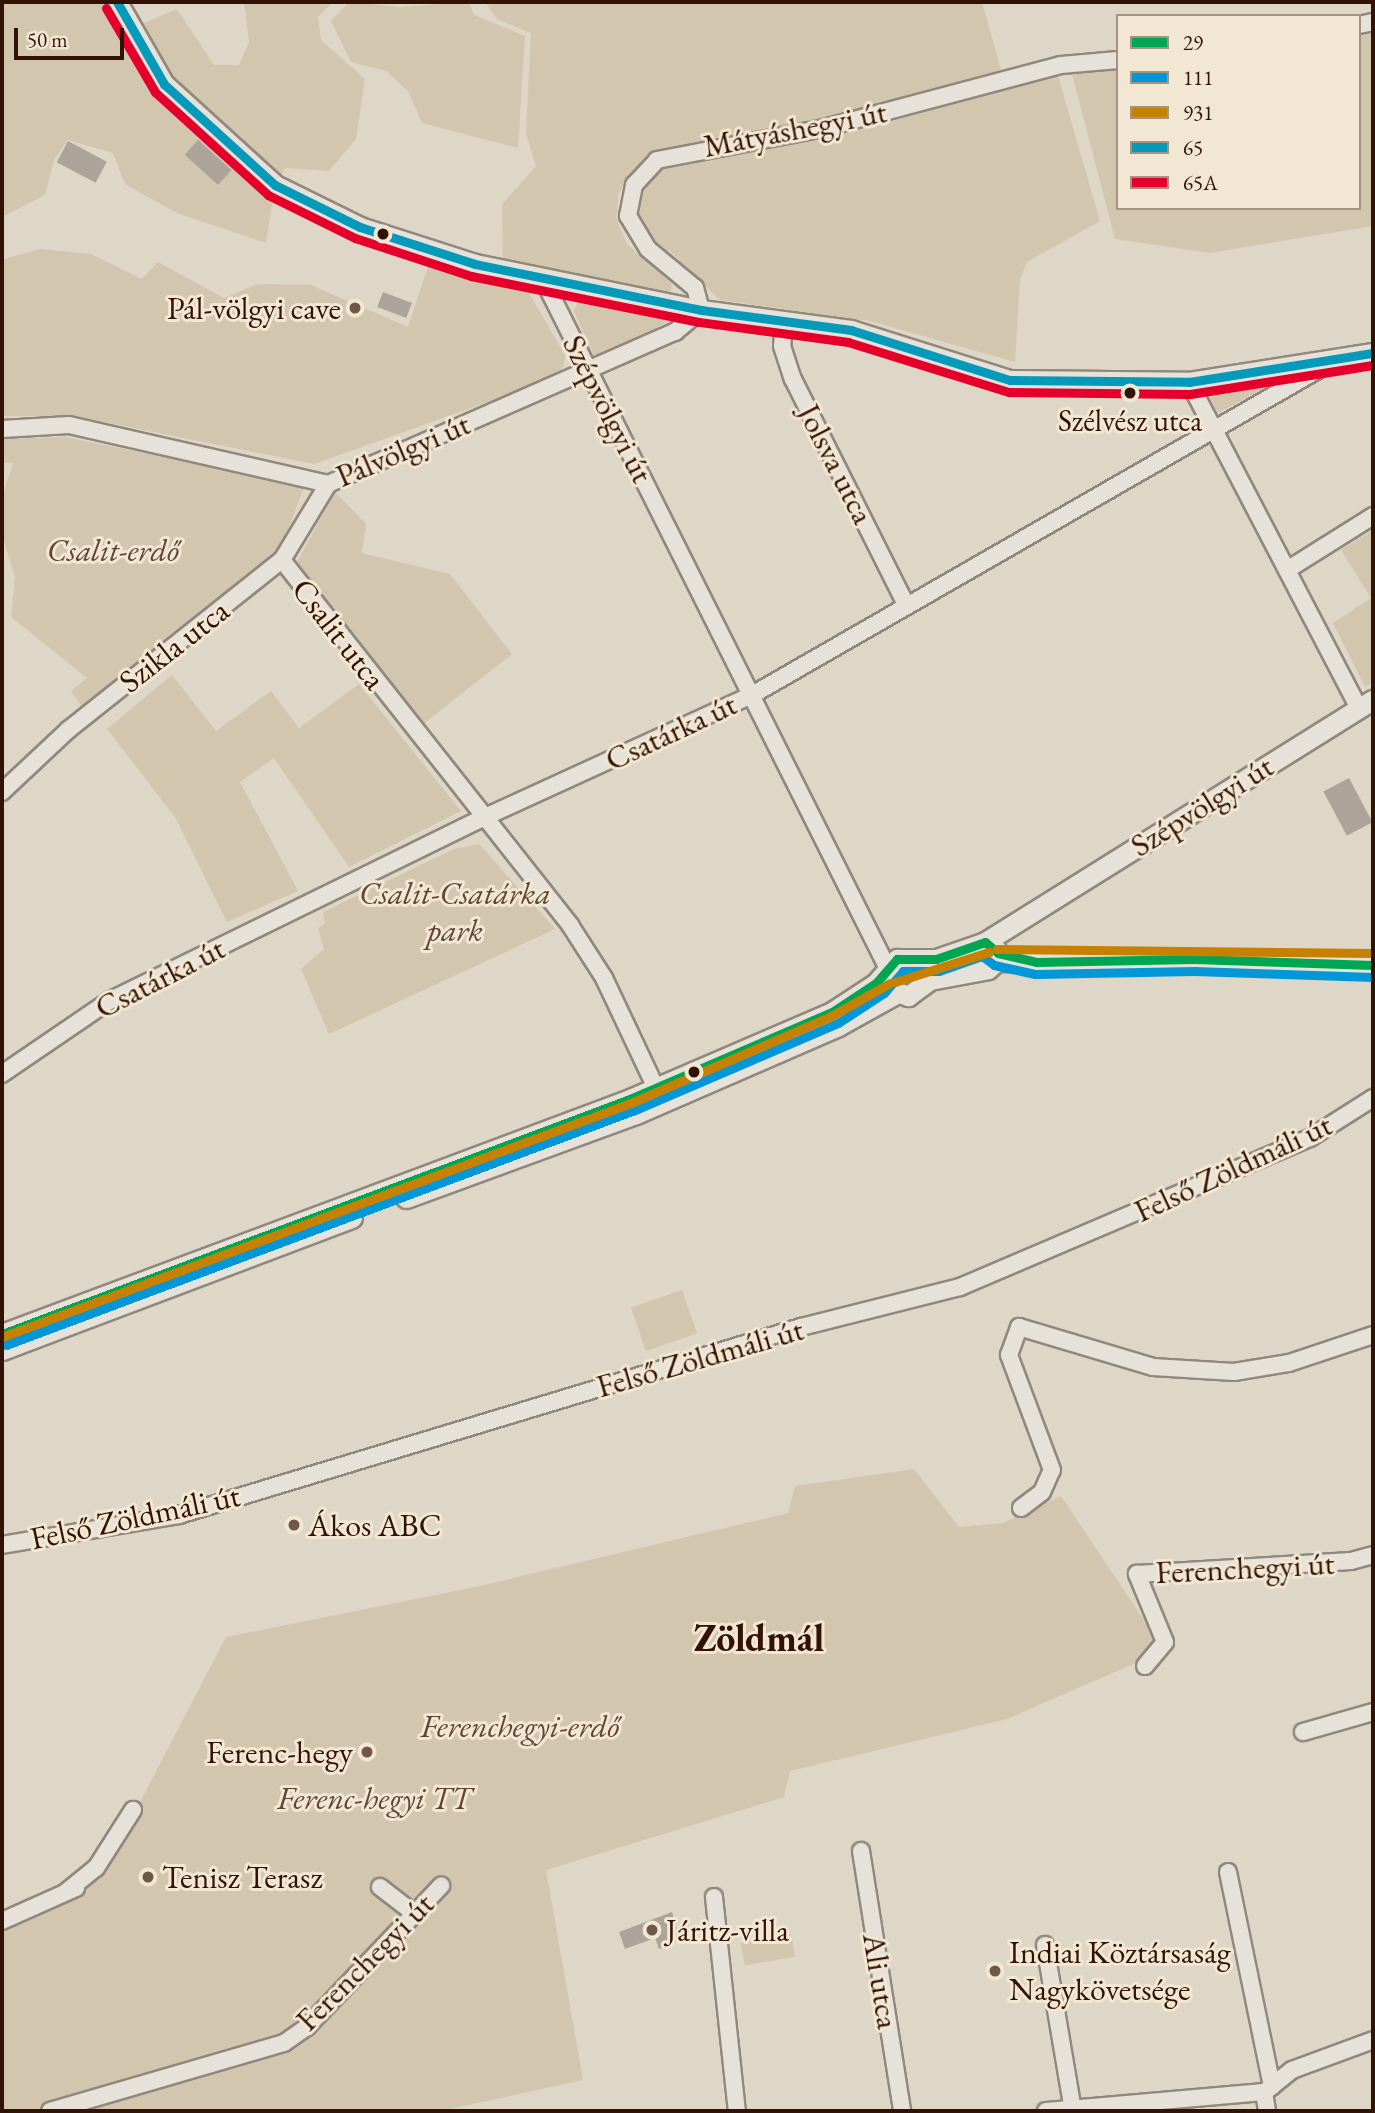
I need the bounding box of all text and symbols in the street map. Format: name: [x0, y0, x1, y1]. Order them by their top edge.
scale bar: [18, 14, 128, 58]
legend: [1116, 14, 1361, 210]
text: 50 m: [27, 26, 68, 53]
text: 29: [1183, 29, 1203, 56]
text: 111: [1183, 64, 1213, 91]
street label: Mátyáshegyi út: [700, 92, 890, 166]
text: 931: [1183, 99, 1213, 126]
text: 65: [1183, 134, 1203, 161]
text: 65A: [1183, 169, 1218, 196]
unlabelled marker: [376, 227, 390, 241]
place label: Pál-völgyi cave: [167, 289, 341, 327]
marker: Pál-völgyi cave: [347, 300, 363, 316]
street label: Szépvölgyi út: [554, 329, 662, 489]
marker: Szélvész utca: [1123, 386, 1137, 400]
street label: Jolsva utca: [790, 398, 882, 530]
place label: Szélvész utca: [1058, 403, 1202, 439]
street label: Pálvölgyi út: [330, 405, 476, 495]
park label: Csalit-erdő: [47, 531, 179, 569]
street label: Csalit utca: [284, 571, 394, 697]
street label: Szikla utca: [111, 591, 237, 701]
street label: Csatárka út: [599, 685, 743, 779]
street label: Szépvölgyi út: [1124, 747, 1280, 865]
park label: Csalit-Csatárka park: [359, 875, 551, 950]
street label: Csatárka út: [89, 929, 231, 1027]
unlabelled marker: [687, 1065, 701, 1079]
street label: Felső Zöldmáli út: [1128, 1106, 1338, 1230]
street label: Felső Zöldmáli út: [592, 1310, 808, 1406]
street label: Felső Zöldmáli út: [27, 1476, 243, 1558]
place label: Ákos ABC: [308, 1506, 441, 1544]
marker: Ákos ABC: [286, 1517, 302, 1533]
street label: Ferenchegyi út: [1155, 1544, 1335, 1592]
district label: Zöldmál: [694, 1615, 824, 1661]
park label: Ferenchegyi-erdő: [421, 1707, 619, 1745]
place label: Ferenc-hegy: [206, 1733, 353, 1771]
marker: Ferenc-hegy: [359, 1744, 375, 1760]
park label: Ferenc-hegyi TT: [277, 1779, 471, 1817]
place label: Tenisz Terasz: [162, 1858, 323, 1896]
marker: Tenisz Terasz: [140, 1869, 156, 1885]
street label: Ferenchegyi út: [288, 1885, 442, 2039]
place label: Járitz-villa: [666, 1911, 789, 1949]
marker: Járitz-villa: [644, 1922, 660, 1938]
street label: Ali utca: [855, 1930, 907, 2032]
place label: Indiai Köztársaság Nagykövetsége: [1009, 1934, 1231, 2009]
marker: Indiai Köztársaság Nagykövetsége: [987, 1963, 1003, 1979]

